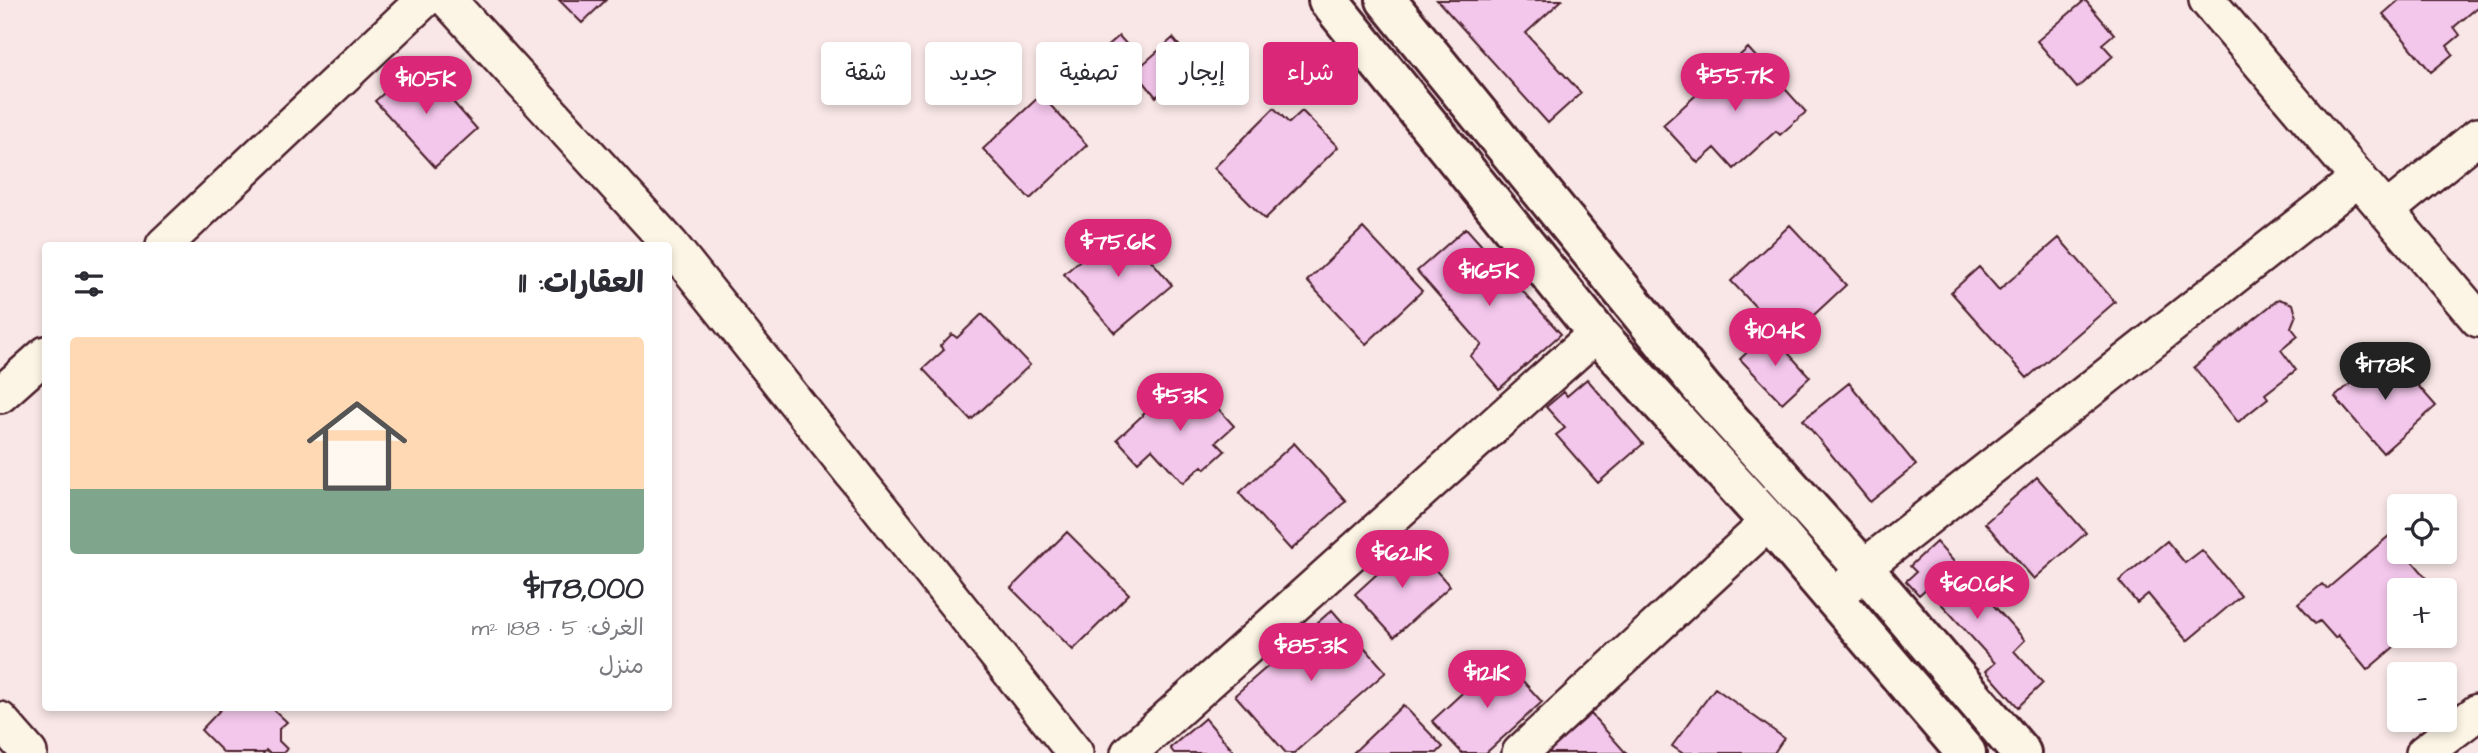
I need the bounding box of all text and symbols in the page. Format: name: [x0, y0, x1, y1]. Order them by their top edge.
chip: شقة: [821, 42, 911, 105]
chip: جديد: [925, 42, 1022, 105]
chip: تصفية: [1036, 42, 1142, 105]
chip: إيجار: [1156, 42, 1249, 105]
chip: شراء: [1263, 42, 1358, 105]
pin: $55.7K: [1678, 54, 1792, 113]
pin: $105K: [377, 57, 475, 116]
text: $55.7K: [1697, 60, 1773, 92]
text: $105K: [396, 63, 456, 95]
pin: $75.6K: [1061, 219, 1175, 279]
text: $75.6K: [1081, 226, 1155, 258]
pin: $165K: [1440, 248, 1538, 308]
text: $165K: [1459, 255, 1519, 287]
text: العقارات: 11: [519, 262, 644, 304]
icon: filters: [70, 265, 108, 303]
pin: $104K: [1726, 308, 1824, 368]
text: $104K: [1745, 315, 1805, 347]
pin: $178K: [2336, 342, 2434, 402]
text: $178K: [2356, 349, 2414, 381]
pin: $53K: [1139, 374, 1221, 433]
text: $53K: [1153, 380, 1207, 412]
icon: home: [294, 383, 420, 509]
map controls: [2387, 494, 2457, 732]
button: locate: [2387, 494, 2457, 564]
pin: $62.1K: [1345, 530, 1459, 590]
text: $62.1K: [1372, 537, 1432, 569]
pin: $60.6K: [1920, 562, 2034, 621]
text: $178,000: [523, 568, 644, 610]
text: $60.6K: [1940, 568, 2014, 600]
button: +: [2387, 578, 2457, 648]
text: الغرف: 5 · 188 m²: [471, 612, 644, 644]
pin: $85.3K: [1254, 624, 1368, 683]
text: $85.3K: [1275, 630, 1347, 662]
text: منزل: [599, 650, 644, 682]
pin: $121K: [1438, 650, 1536, 710]
text: $121K: [1464, 657, 1510, 689]
button: −: [2387, 662, 2457, 732]

